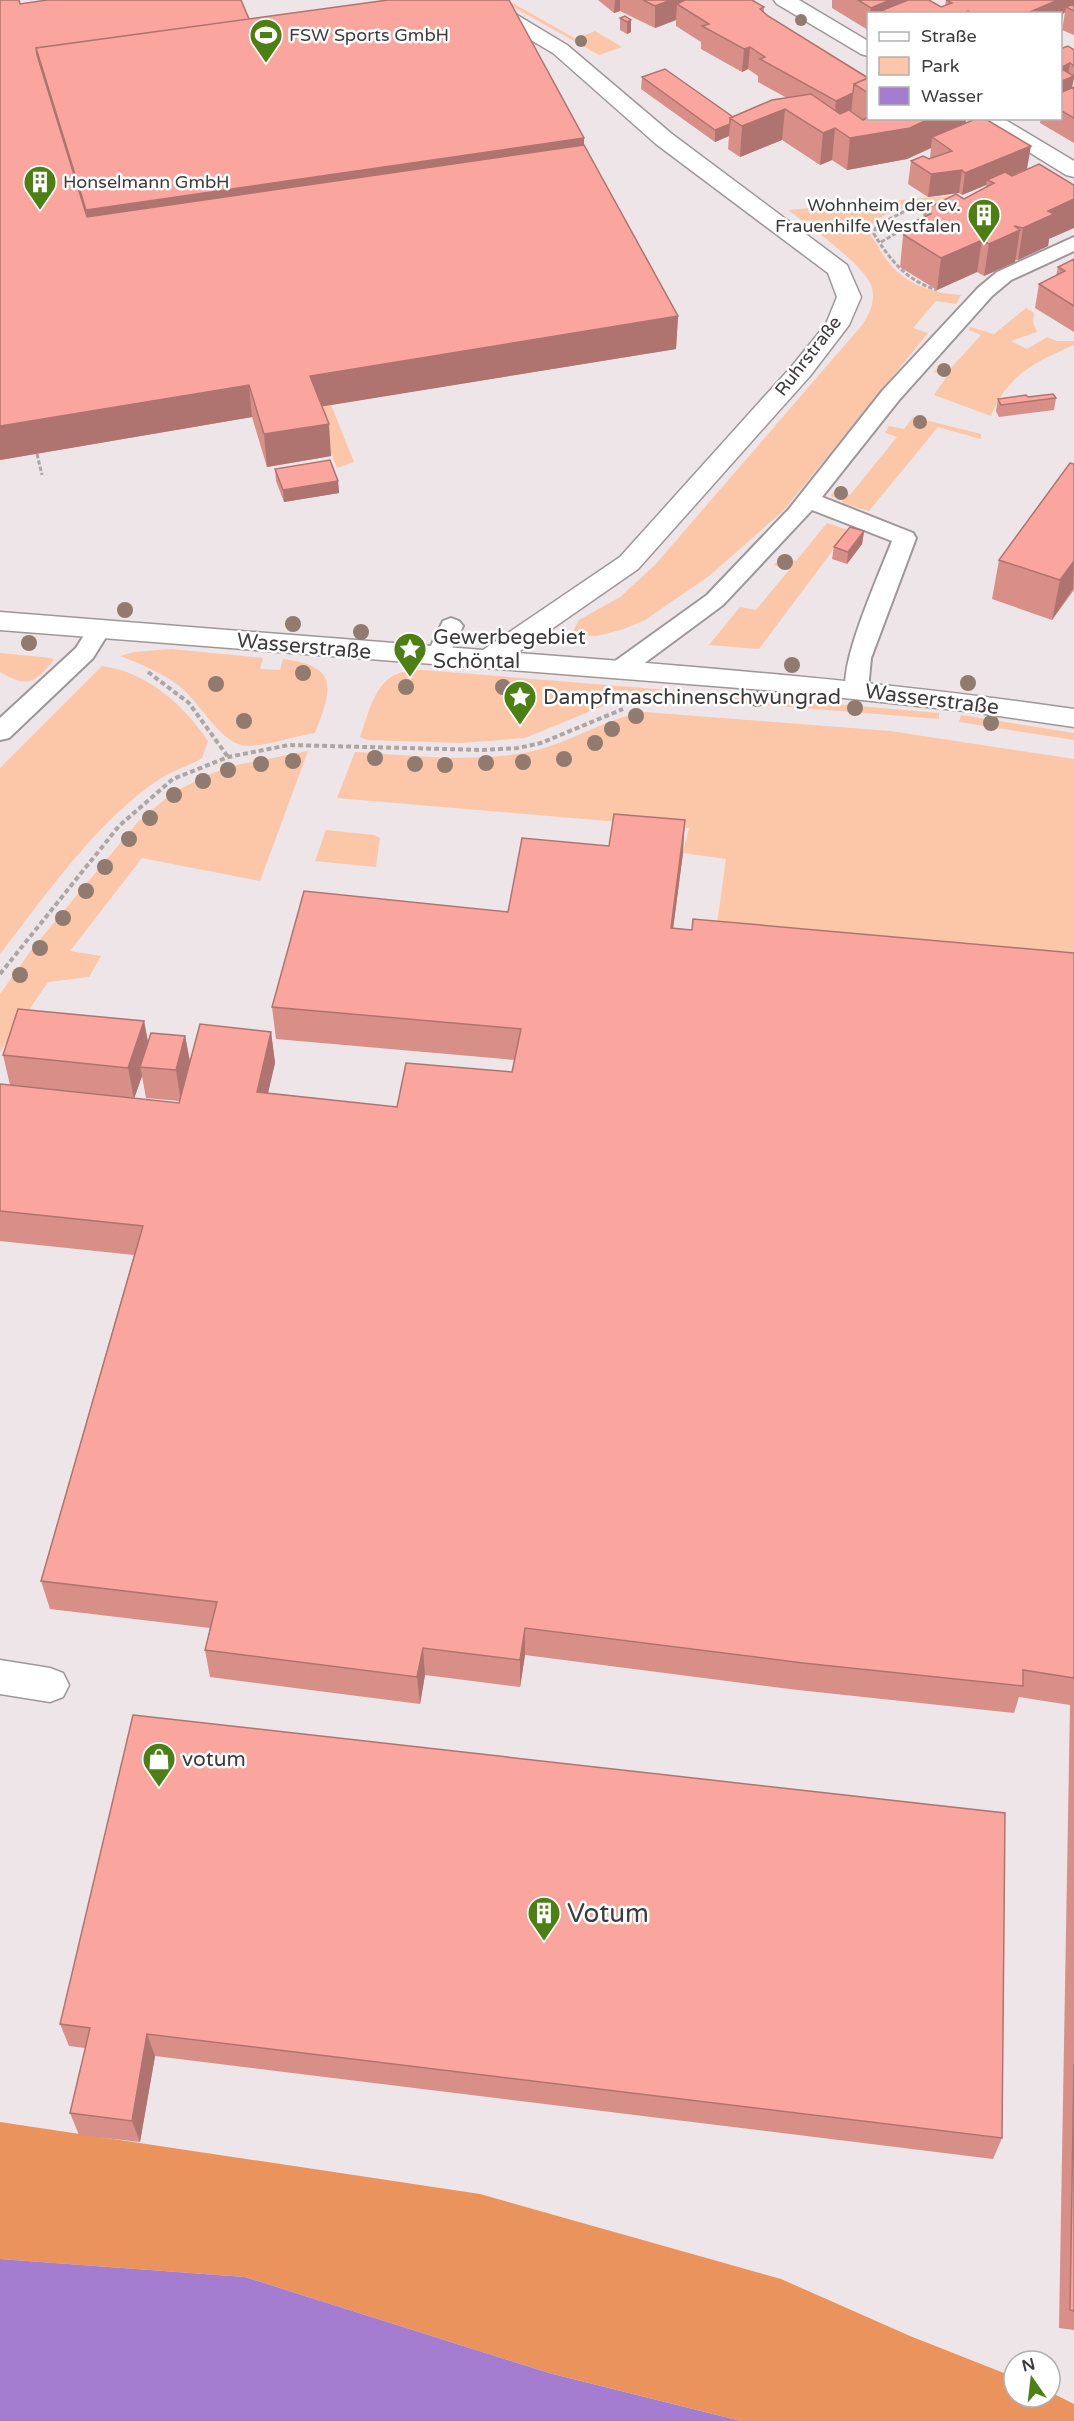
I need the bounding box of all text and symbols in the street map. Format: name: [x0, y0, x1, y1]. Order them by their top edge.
legend: [867, 12, 1062, 120]
sports icon: FSW Sports GmbH: [248, 17, 284, 64]
place label: FSW Sports GmbH: [289, 24, 449, 46]
text: Straße: [921, 25, 977, 47]
text: Park: [921, 55, 960, 77]
text: Wasser: [921, 85, 983, 107]
building icon: Honselmann GmbH: [22, 164, 58, 211]
place label: Honselmann GmbH: [63, 171, 230, 193]
place label: Wohnheim der ev. Frauenhilfe Westfalen: [775, 194, 961, 237]
building icon: Wohnheim der ev. Frauenhilfe Westfalen: [966, 197, 1002, 244]
street label: Ruhrstraße: [770, 312, 846, 400]
place label: Gewerbegebiet Schöntal: [433, 625, 586, 674]
street label: Wasserstraße: [236, 628, 372, 665]
place icon: Gewerbegebiet Schöntal: [392, 631, 428, 678]
place icon: Dampfmaschinenschwungrad: [502, 679, 538, 726]
street label: Wasserstraße: [864, 679, 1000, 720]
place label: Dampfmaschinenschwungrad: [543, 685, 841, 710]
shop icon: votum: [141, 1741, 177, 1788]
place label: votum: [182, 1747, 246, 1772]
building icon: Votum: [526, 1895, 562, 1942]
place label: Votum: [567, 1898, 649, 1929]
north arrow: [1002, 2349, 1062, 2409]
text: N: [1020, 2354, 1037, 2377]

